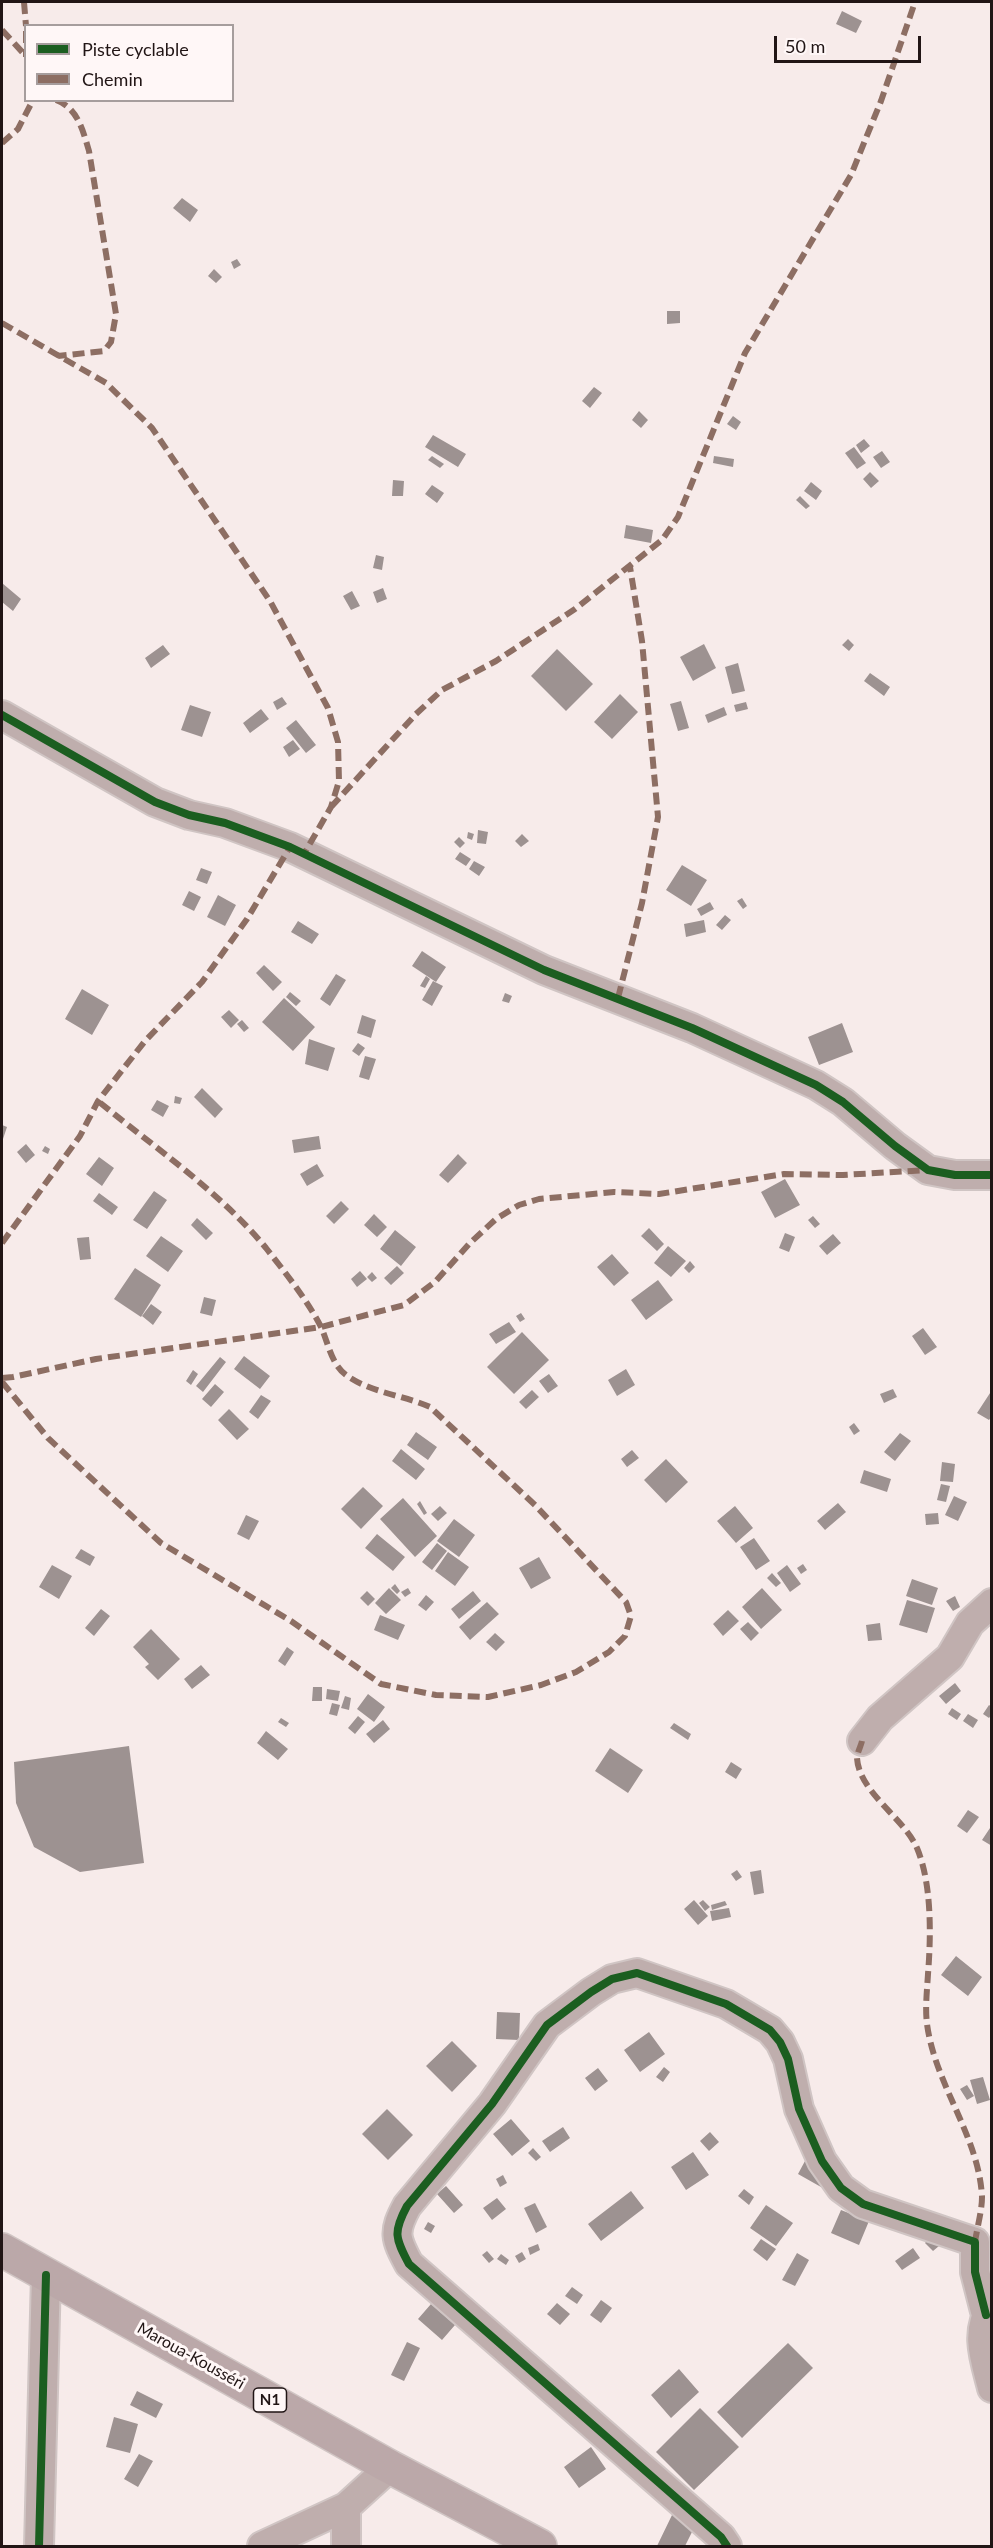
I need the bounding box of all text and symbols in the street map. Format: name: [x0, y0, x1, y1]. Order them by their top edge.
legend: [24, 24, 234, 102]
scale bar: [777, 24, 924, 62]
text: 50 m: [785, 35, 825, 57]
text: Piste cyclable: [82, 38, 189, 60]
text: Chemin: [82, 68, 143, 90]
street label: Maroua-Kousséri: [134, 2319, 248, 2393]
road number: N1: [254, 2388, 286, 2412]

